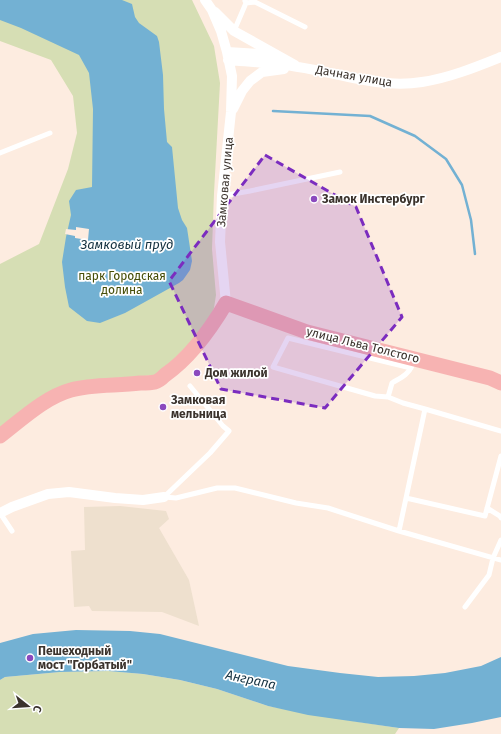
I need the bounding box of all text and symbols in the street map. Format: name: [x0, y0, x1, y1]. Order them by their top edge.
street label: Дачная улица: [314, 62, 393, 90]
street label: Замковая улица: [214, 136, 236, 228]
place label: Замок Инстербург: [321, 192, 426, 206]
marker: Замок Инстербург: [309, 194, 319, 204]
water label: Замковый пруд: [80, 237, 173, 252]
park label: парк Городская долина: [78, 269, 166, 297]
street label: улица Льва Толстого: [305, 324, 421, 366]
place label: Дом жилой: [204, 366, 268, 380]
marker: Дом жилой: [192, 368, 202, 378]
place label: Замковая мельница: [170, 393, 227, 421]
marker: Замковая мельница: [158, 402, 168, 412]
place label: Пешеходный мост "Горбатый": [38, 644, 132, 672]
marker: Пешеходный мост "Горбатый": [25, 653, 35, 663]
water label: Анграпа: [223, 667, 277, 692]
north arrow: [8, 686, 48, 726]
text: С: [30, 704, 44, 714]

